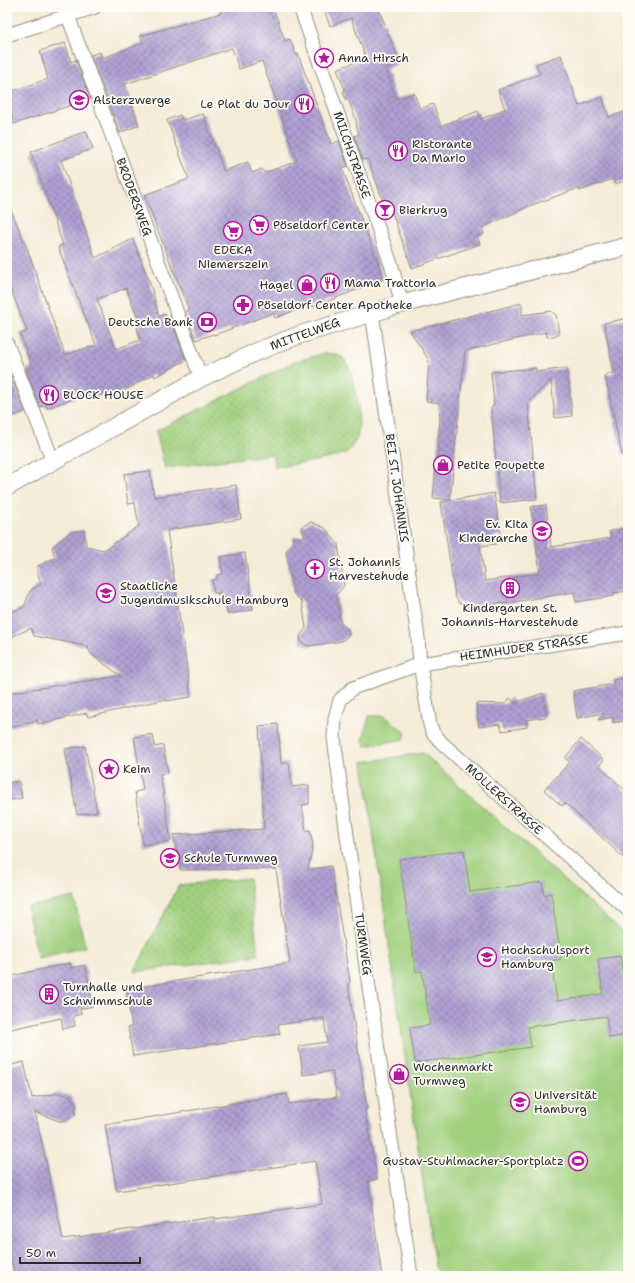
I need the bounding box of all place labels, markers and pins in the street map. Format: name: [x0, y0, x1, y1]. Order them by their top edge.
place icon: Anna Hirsch: [313, 47, 335, 69]
place label: Anna Hirsch: [338, 50, 409, 66]
school or university icon: Alsterzwerge: [68, 89, 90, 111]
place label: Alsterzwerge: [93, 92, 171, 108]
restaurant icon: Le Plat du Jour: [293, 93, 315, 115]
place label: Le Plat du Jour: [200, 96, 290, 112]
place label: Ristorante Da Mario: [412, 136, 473, 166]
restaurant icon: Ristorante Da Mario: [387, 140, 409, 162]
bar icon: Bierkrug: [374, 199, 396, 221]
place label: Bierkrug: [399, 202, 447, 218]
supermarket icon: Pöseldorf Center: [248, 214, 270, 236]
place label: Pöseldorf Center: [273, 217, 370, 233]
supermarket icon: EDEKA Niemerszein: [222, 220, 244, 242]
place label: EDEKA Niemerszein: [198, 242, 268, 272]
restaurant icon: Mama Trattoria: [319, 272, 341, 294]
shop icon: Hagel: [296, 274, 318, 296]
place label: Mama Trattoria: [344, 275, 437, 291]
place label: Hagel: [259, 277, 293, 293]
pharmacy icon: Pöseldorf Center Apotheke: [232, 294, 254, 316]
place label: Pöseldorf Center Apotheke: [257, 297, 413, 313]
bank icon: Deutsche Bank: [196, 311, 218, 333]
place label: Deutsche Bank: [108, 314, 193, 330]
restaurant icon: BLOCK HOUSE: [38, 384, 60, 406]
place label: BLOCK HOUSE: [63, 387, 144, 403]
shop icon: Petite Poupette: [432, 454, 454, 476]
place label: Petite Poupette: [457, 457, 545, 473]
place label: Ev. Kita Kinderarche: [459, 516, 529, 546]
school or university icon: Ev. Kita Kinderarche: [531, 520, 553, 542]
place label: St. Johannis Harvestehude: [329, 554, 409, 584]
church icon: St. Johannis Harvestehude: [304, 558, 326, 580]
building icon: Kindergarten St. Johannis-Harvestehude: [499, 577, 521, 599]
place label: Staatliche Jugendmusikschule Hamburg: [120, 578, 289, 608]
school or university icon: Staatliche Jugendmusikschule Hamburg: [95, 582, 117, 604]
place label: Kindergarten St. Johannis-Harvestehude: [441, 600, 579, 630]
place icon: Keim: [98, 758, 120, 780]
place label: Keim: [123, 761, 151, 777]
school or university icon: Schule Turmweg: [159, 847, 181, 869]
place label: Schule Turmweg: [184, 850, 278, 866]
place label: Hochschulsport Hamburg: [501, 942, 590, 972]
school or university icon: Hochschulsport Hamburg: [476, 946, 498, 968]
place label: Turnhalle und Schwimmschule: [63, 979, 153, 1009]
building icon: Turnhalle und Schwimmschule: [38, 983, 60, 1005]
place label: Wochenmarkt Turmweg: [413, 1059, 493, 1089]
shop icon: Wochenmarkt Turmweg: [388, 1063, 410, 1085]
place label: Universität Hamburg: [534, 1087, 597, 1117]
school or university icon: Universität Hamburg: [509, 1091, 531, 1113]
sports icon: Gustav-Stuhlmacher-Sportplatz: [567, 1150, 589, 1172]
place label: Gustav-Stuhlmacher-Sportplatz: [383, 1153, 564, 1169]

